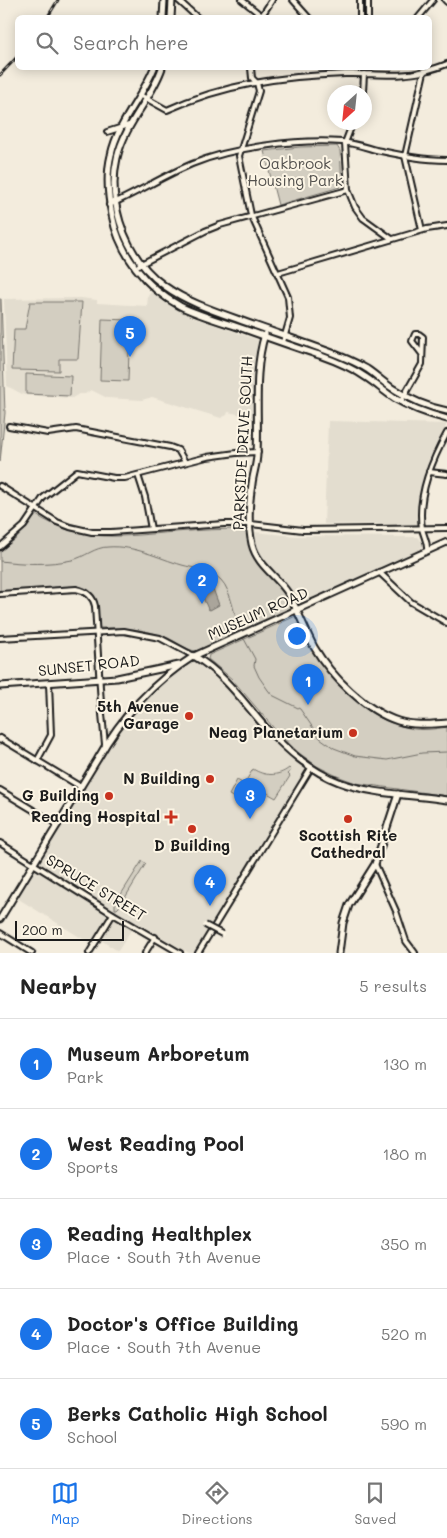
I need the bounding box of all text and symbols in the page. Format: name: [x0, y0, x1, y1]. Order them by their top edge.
search box: [15, 15, 432, 70]
icon: search: [33, 29, 61, 57]
text: Search here: [73, 30, 189, 55]
north arrow: [327, 85, 372, 130]
park label: Oakbrook Housing Park: [247, 153, 343, 190]
pin: 5: [114, 316, 146, 357]
street label: PARKSIDE DRIVE SOUTH: [227, 355, 257, 531]
pin: 2: [186, 563, 218, 604]
street label: MUSEUM ROAD: [204, 582, 311, 644]
your location: [284, 623, 310, 649]
street label: SUNSET ROAD: [37, 650, 141, 680]
pin: 1: [292, 664, 324, 705]
place label: 5th Avenue Garage: [97, 696, 179, 733]
marker: 5th Avenue Garage: [183, 710, 195, 722]
place label: Neag Planetarium: [209, 722, 343, 742]
marker: Neag Planetarium: [347, 727, 359, 739]
place label: N Building: [123, 768, 200, 788]
marker: N Building: [204, 773, 216, 785]
pin: 3: [234, 778, 266, 819]
place label: G Building: [22, 785, 99, 805]
marker: G Building: [103, 790, 115, 802]
place label: Reading Hospital: [31, 806, 160, 826]
marker: Reading Hospital: [164, 810, 178, 824]
marker: Scottish Rite Cathedral: [342, 813, 354, 825]
marker: D Building: [186, 823, 198, 835]
place label: Scottish Rite Cathedral: [299, 825, 397, 862]
place label: D Building: [154, 835, 230, 855]
street label: SPRUCE STREET: [43, 849, 150, 925]
pin: 4: [194, 865, 226, 906]
scale bar: [15, 918, 124, 941]
text: 200 m: [22, 920, 63, 939]
text: Nearby: [20, 972, 97, 999]
text: 5 results: [359, 975, 427, 996]
text: Museum Arboretum: [67, 1041, 249, 1066]
text: 1: [32, 1053, 40, 1074]
text: 130 m: [383, 1053, 427, 1074]
text: Park: [67, 1066, 103, 1087]
text: West Reading Pool: [67, 1131, 244, 1156]
text: 2: [32, 1143, 40, 1164]
text: 180 m: [382, 1143, 427, 1164]
text: Sports: [67, 1156, 118, 1177]
text: Reading Healthplex: [67, 1221, 252, 1246]
text: 3: [31, 1233, 41, 1254]
text: 350 m: [381, 1233, 427, 1254]
text: Place · South 7th Avenue: [67, 1246, 261, 1267]
text: Doctor's Office Building: [67, 1311, 298, 1336]
text: 4: [31, 1323, 41, 1344]
text: 520 m: [381, 1323, 427, 1344]
text: Place · South 7th Avenue: [67, 1336, 261, 1357]
text: Berks Catholic High School: [67, 1401, 328, 1426]
text: 5: [31, 1413, 41, 1434]
text: 590 m: [380, 1413, 427, 1434]
text: School: [67, 1426, 117, 1447]
tab: Map: [51, 1479, 79, 1528]
tab: Directions: [181, 1479, 253, 1528]
tab: Saved: [354, 1479, 396, 1528]

